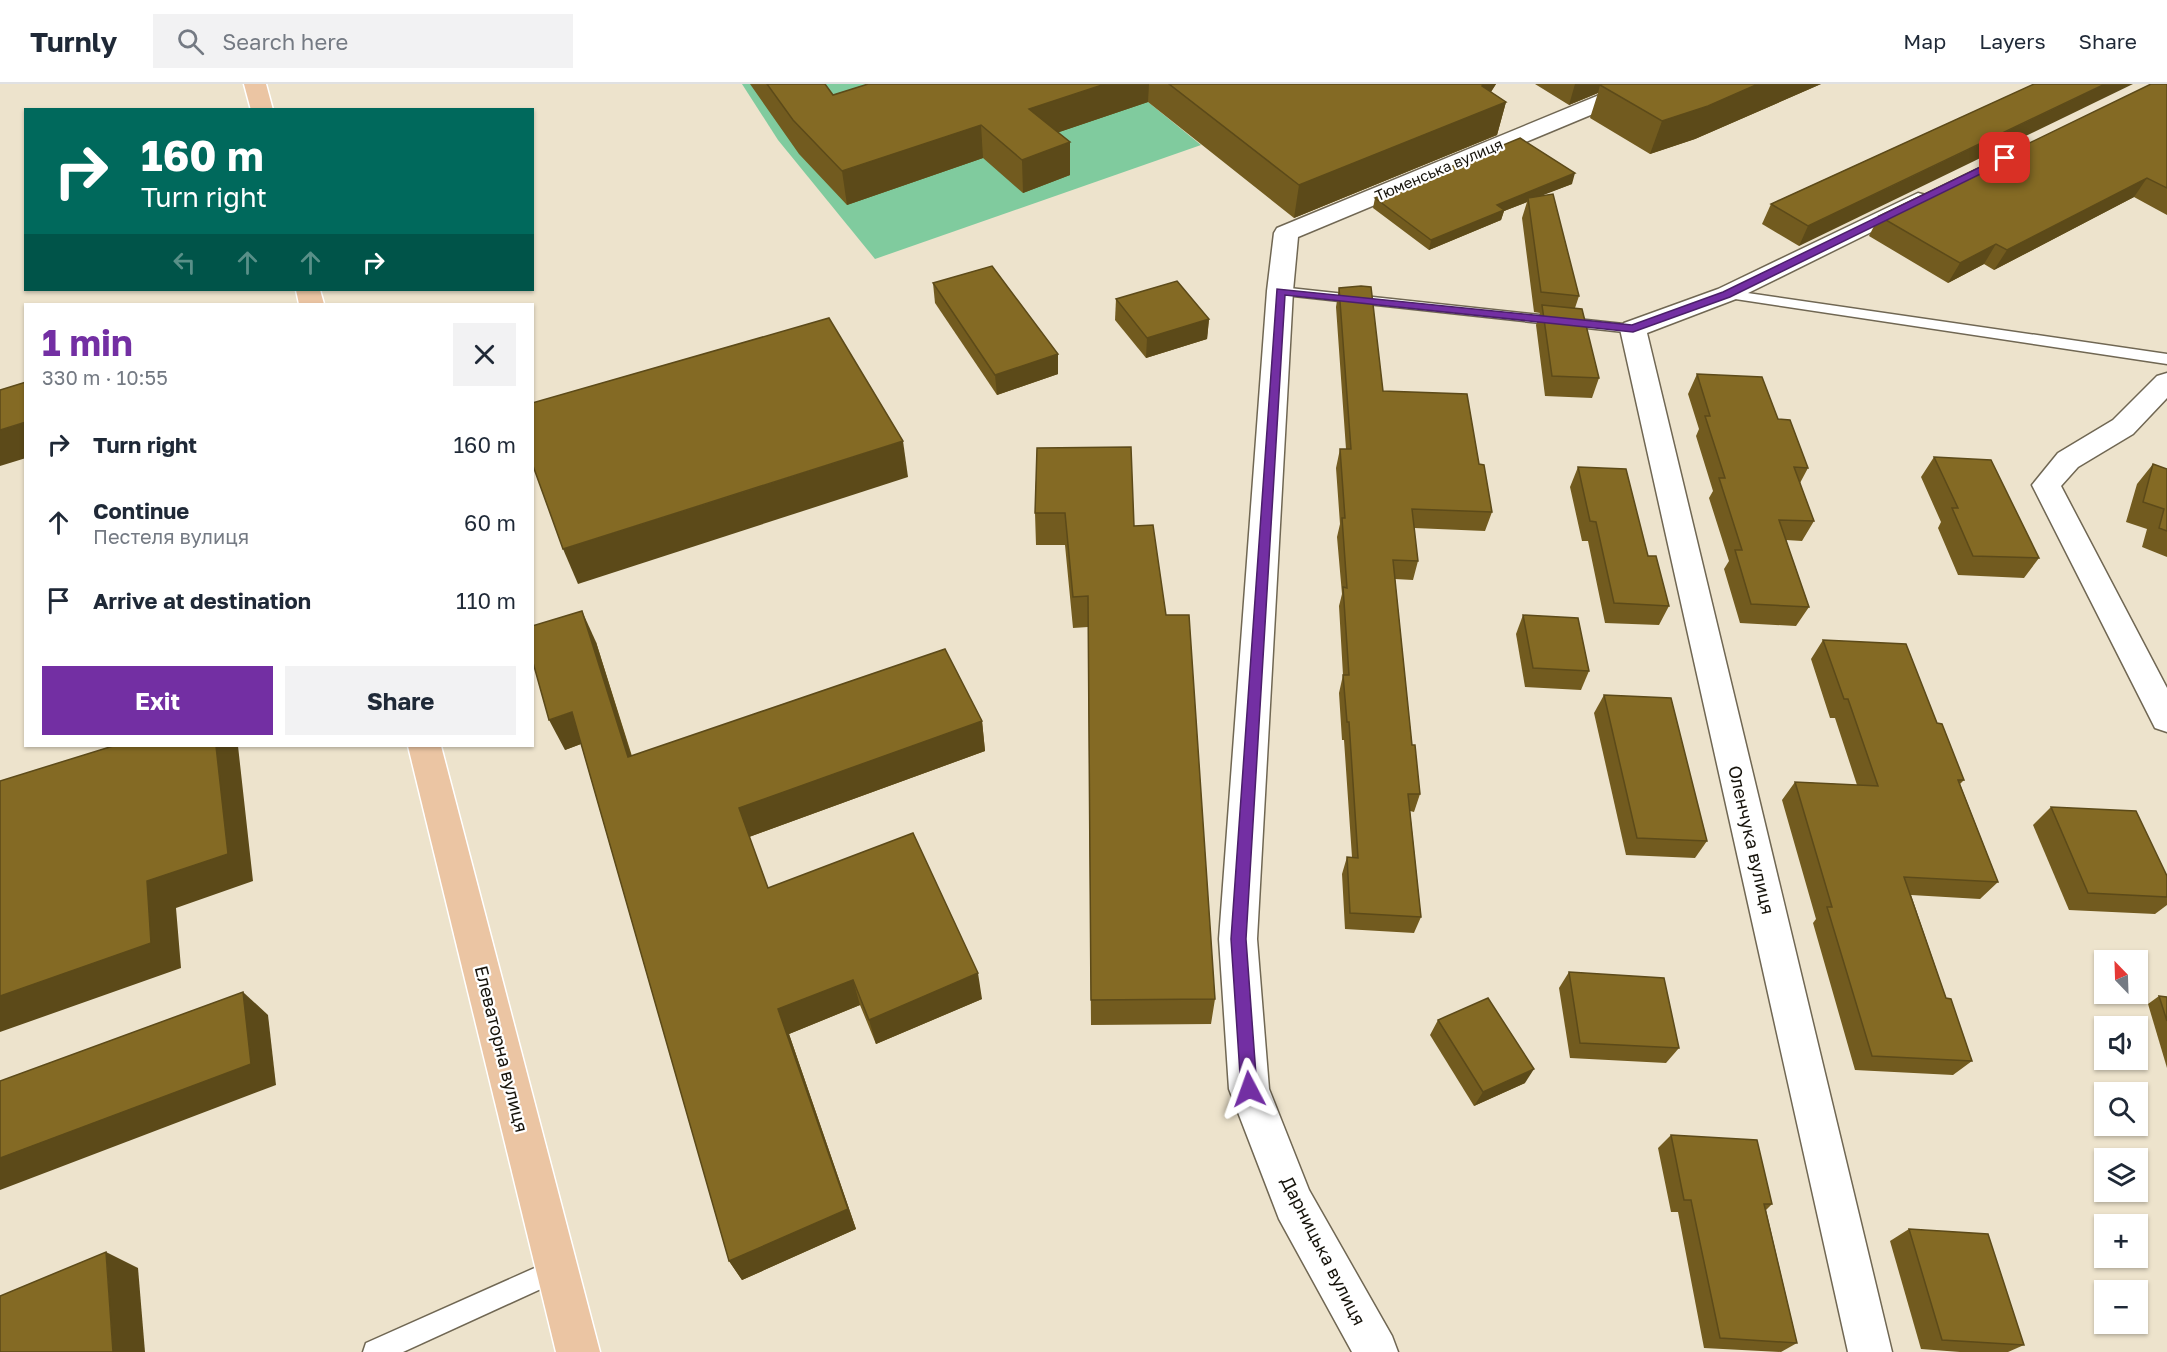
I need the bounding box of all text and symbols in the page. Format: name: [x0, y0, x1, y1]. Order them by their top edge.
search box: [153, 14, 573, 68]
text: Turnly: [30, 25, 117, 58]
icon: search: [174, 25, 207, 58]
text: Search here: [222, 28, 348, 55]
text: Map: [1903, 28, 1946, 54]
text: Layers: [1979, 28, 2046, 54]
text: Share: [2079, 28, 2137, 54]
text: 160 m: [141, 130, 264, 180]
icon: right: [42, 132, 120, 210]
pin: [1979, 132, 2030, 183]
street label: Тюменська вулиця: [1372, 134, 1505, 204]
icon: arrive: [1988, 141, 2021, 174]
text: Turn right: [141, 181, 267, 213]
icon: left: [168, 246, 201, 279]
icon: ahead: [231, 246, 264, 279]
icon: ahead: [294, 246, 327, 279]
icon: right: [357, 246, 390, 279]
text: 1 min: [42, 321, 133, 364]
button: close: [453, 323, 516, 386]
text: 330 m · 10:55: [42, 365, 168, 389]
icon: right: [42, 428, 75, 461]
text: Turn right: [93, 431, 197, 458]
text: 160 m: [453, 431, 516, 458]
text: Continue: [93, 497, 189, 524]
icon: ahead: [42, 506, 75, 539]
text: 60 m: [464, 509, 516, 536]
text: Пестеля вулиця: [93, 524, 249, 548]
icon: arrive: [42, 584, 75, 617]
text: Arrive at destination: [93, 587, 311, 614]
text: 110 m: [456, 587, 516, 614]
button: Exit: [42, 666, 273, 735]
button: Share: [285, 666, 516, 735]
street label: Оленчука вулиця: [1724, 763, 1780, 916]
north arrow: [2094, 950, 2148, 1004]
map controls: [2094, 950, 2148, 1334]
street label: Елеваторна вулиця: [471, 963, 533, 1134]
button: sound: [2094, 1016, 2148, 1070]
position arrow: [1217, 1057, 1281, 1121]
button: search: [2094, 1082, 2148, 1136]
button: layers: [2094, 1148, 2148, 1202]
street label: Дарницька вулиця: [1277, 1172, 1371, 1329]
button: +: [2094, 1214, 2148, 1268]
button: −: [2094, 1280, 2148, 1334]

